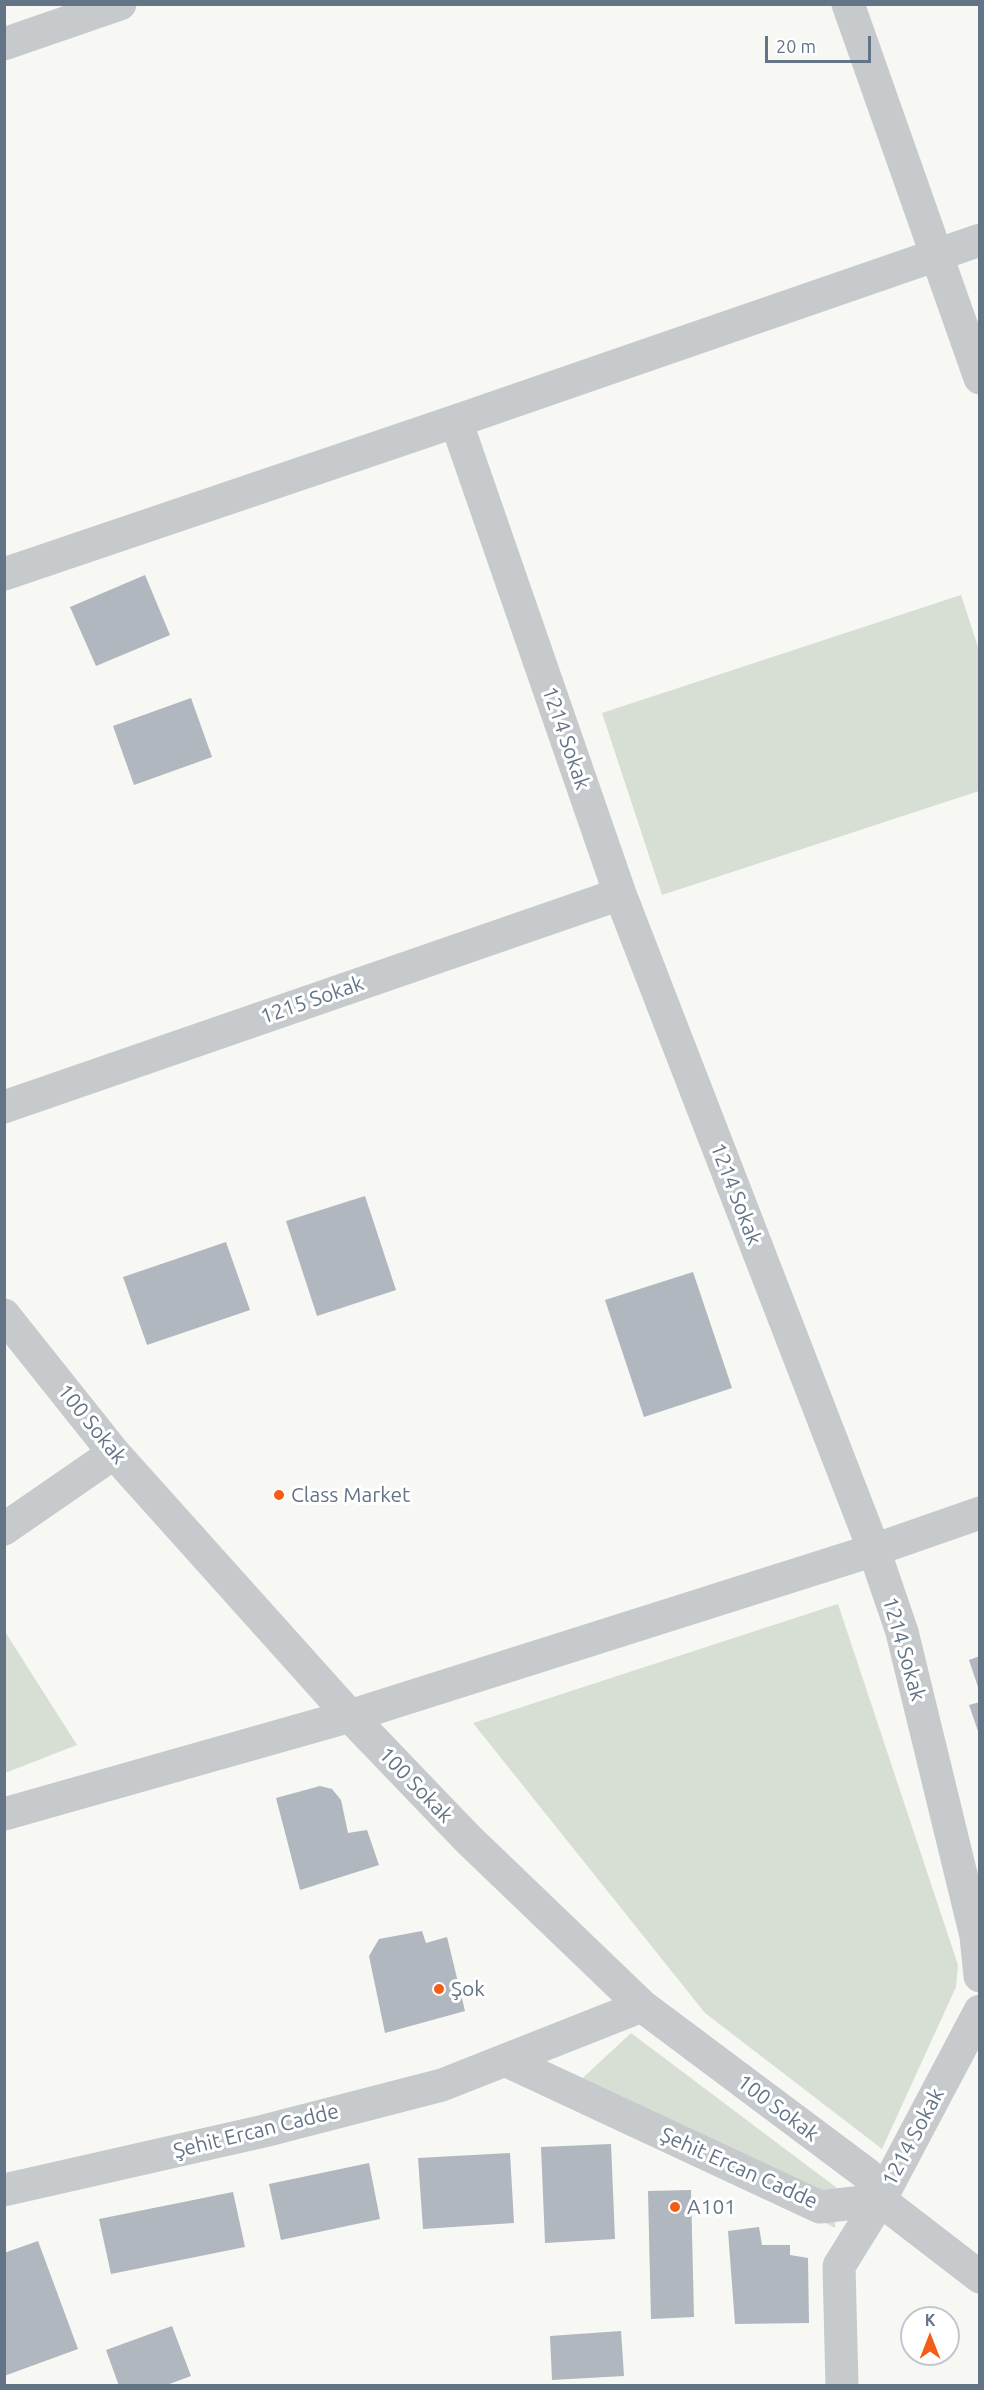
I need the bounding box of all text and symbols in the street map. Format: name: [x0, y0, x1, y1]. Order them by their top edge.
scale bar: [768, 24, 874, 62]
text: 20 m: [776, 36, 816, 56]
street label: 1214 Sokak: [537, 683, 595, 793]
street label: 1215 Sokak: [257, 971, 367, 1029]
street label: 1214 Sokak: [705, 1139, 767, 1249]
street label: 100 Sokak: [52, 1379, 132, 1469]
place label: Class Market: [291, 1482, 410, 1508]
marker: Class Market: [272, 1488, 286, 1502]
street label: 1214 Sokak: [877, 1594, 931, 1704]
street label: 100 Sokak: [374, 1742, 458, 1828]
place label: Şok: [451, 1976, 485, 2002]
marker: Şok: [432, 1982, 446, 1996]
street label: 100 Sokak: [732, 2069, 824, 2147]
street label: 1214 Sokak: [877, 2084, 949, 2190]
street label: Şehit Ercan Cadde: [171, 2098, 341, 2164]
street label: Şehit Ercan Cadde: [656, 2122, 822, 2214]
place label: A101: [687, 2194, 736, 2220]
marker: A101: [668, 2200, 682, 2214]
north arrow: [900, 2306, 960, 2366]
text: K: [925, 2311, 935, 2329]

